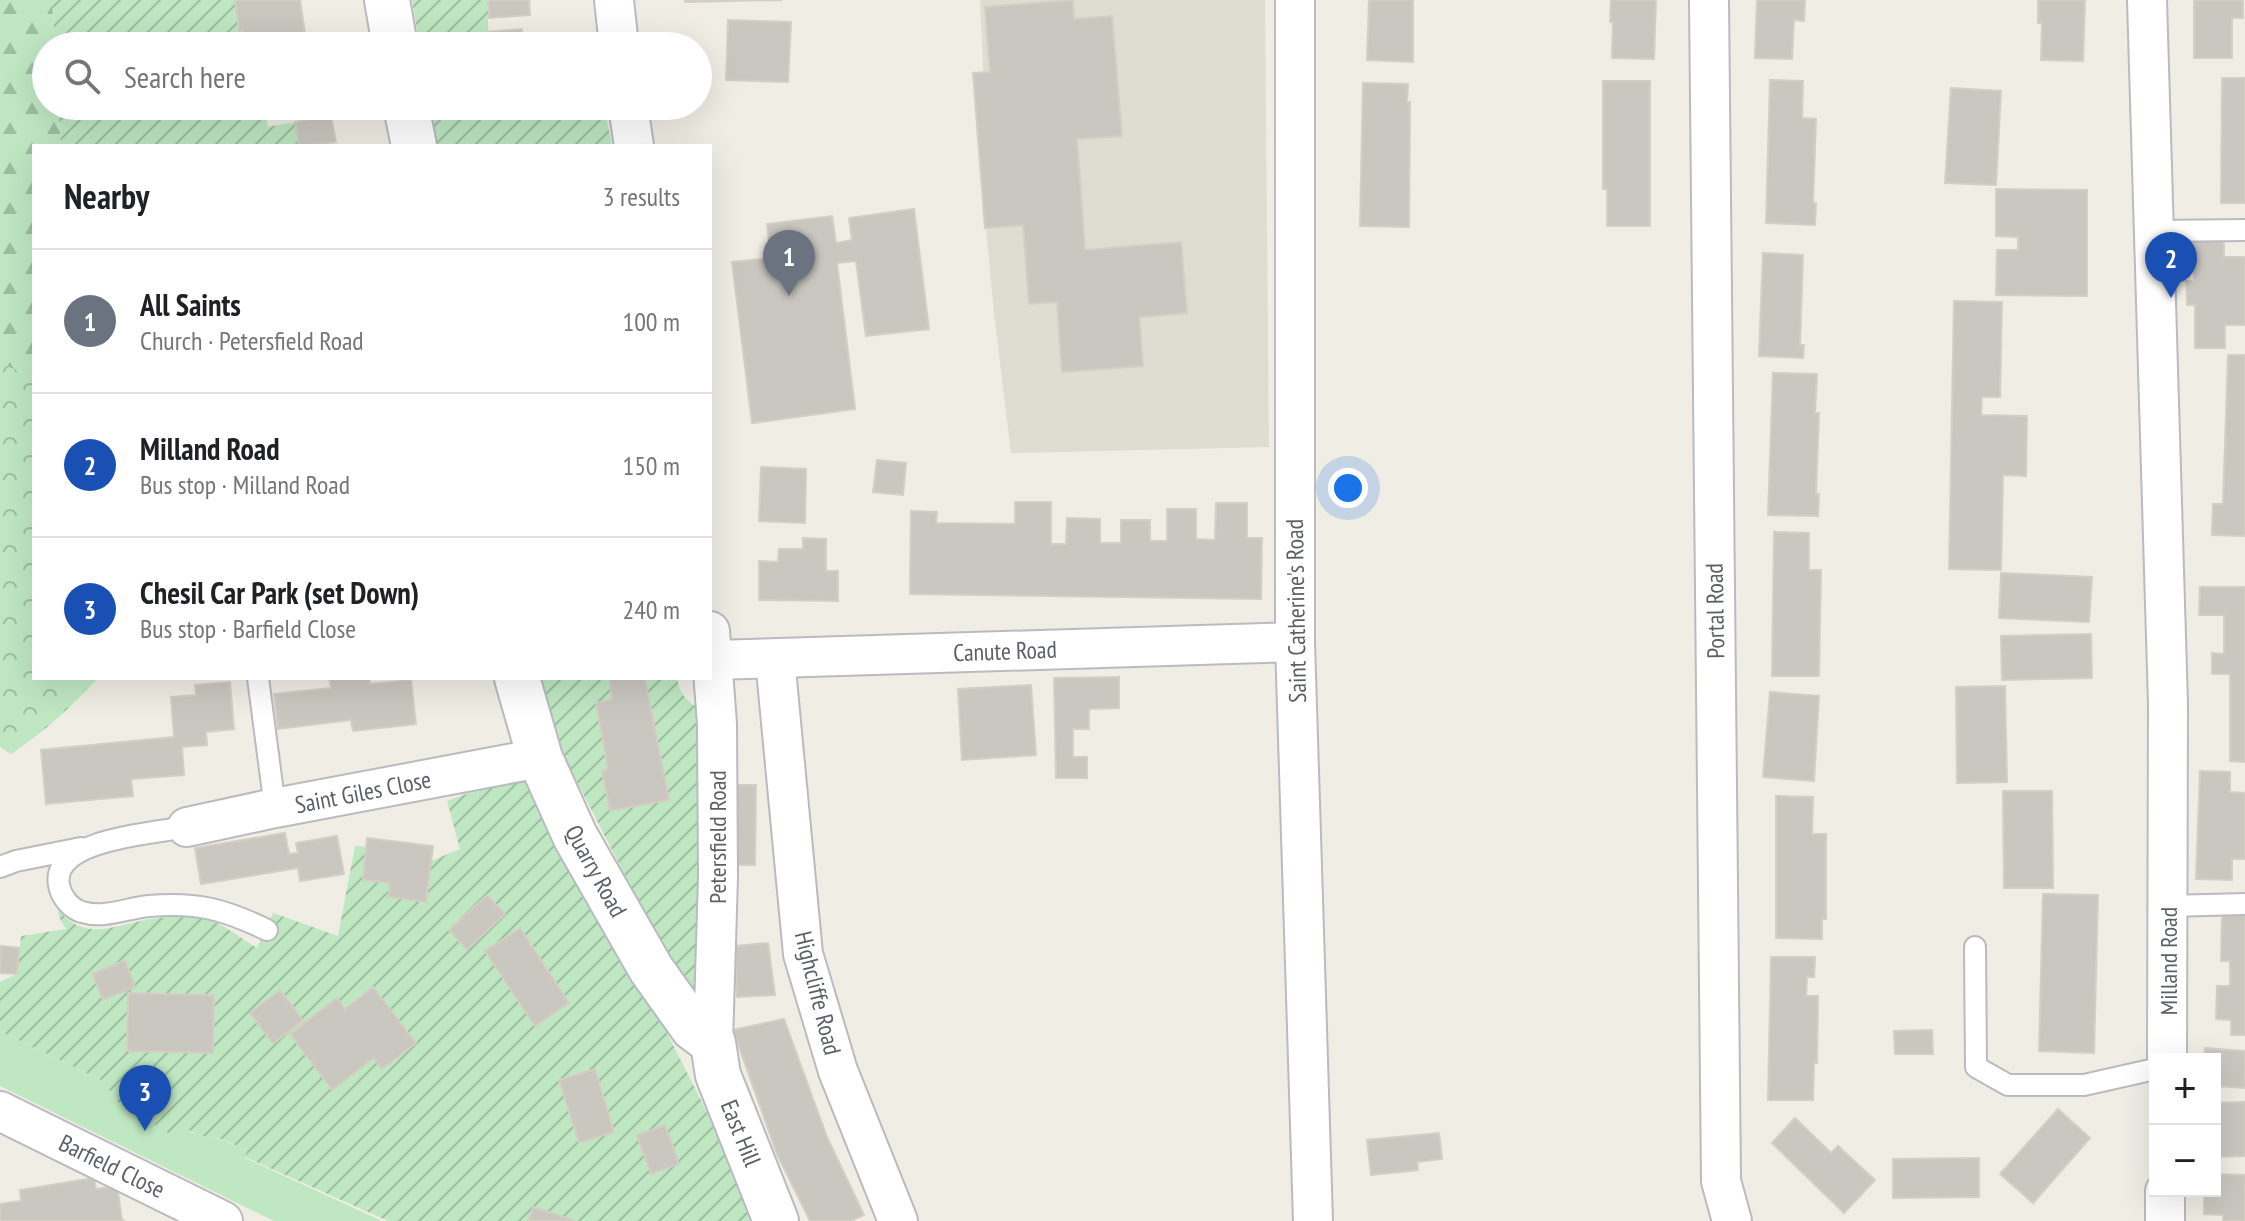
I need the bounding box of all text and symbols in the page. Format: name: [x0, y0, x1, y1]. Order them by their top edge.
search box: [32, 32, 712, 120]
icon: search: [60, 54, 104, 98]
text: Search here: [124, 57, 246, 96]
text: Nearby: [64, 174, 149, 218]
text: 3 results: [603, 180, 680, 213]
pin: 1: [763, 230, 815, 296]
pin: 2: [2145, 232, 2197, 298]
text: All Saints: [140, 285, 241, 324]
text: 1: [84, 305, 96, 338]
text: 100 m: [622, 305, 680, 338]
text: Church · Petersfield Road: [140, 324, 364, 357]
text: Milland Road: [140, 429, 280, 468]
text: 2: [84, 449, 96, 482]
text: 150 m: [622, 449, 680, 482]
text: Bus stop · Milland Road: [140, 468, 350, 501]
your location: [1328, 468, 1368, 508]
street label: Saint Catherine's Road: [1279, 519, 1313, 703]
street label: Portal Road: [1699, 563, 1731, 659]
text: Chesil Car Park (set Down): [140, 573, 419, 612]
text: 3: [84, 593, 96, 626]
text: 240 m: [622, 593, 680, 626]
text: Bus stop · Barfield Close: [140, 612, 356, 645]
street label: Canute Road: [953, 634, 1057, 668]
street label: Saint Giles Close: [292, 764, 434, 820]
street label: Petersfield Road: [702, 770, 733, 904]
street label: Quarry Road: [558, 819, 634, 923]
street label: Milland Road: [2153, 907, 2184, 1015]
street label: Highcliffe Road: [788, 928, 848, 1058]
map controls: [2149, 1053, 2221, 1197]
button: +: [2149, 1053, 2221, 1125]
pin: 3: [119, 1065, 171, 1131]
street label: East Hill: [714, 1095, 768, 1171]
button: −: [2149, 1125, 2221, 1197]
street label: Barfield Close: [54, 1127, 170, 1205]

